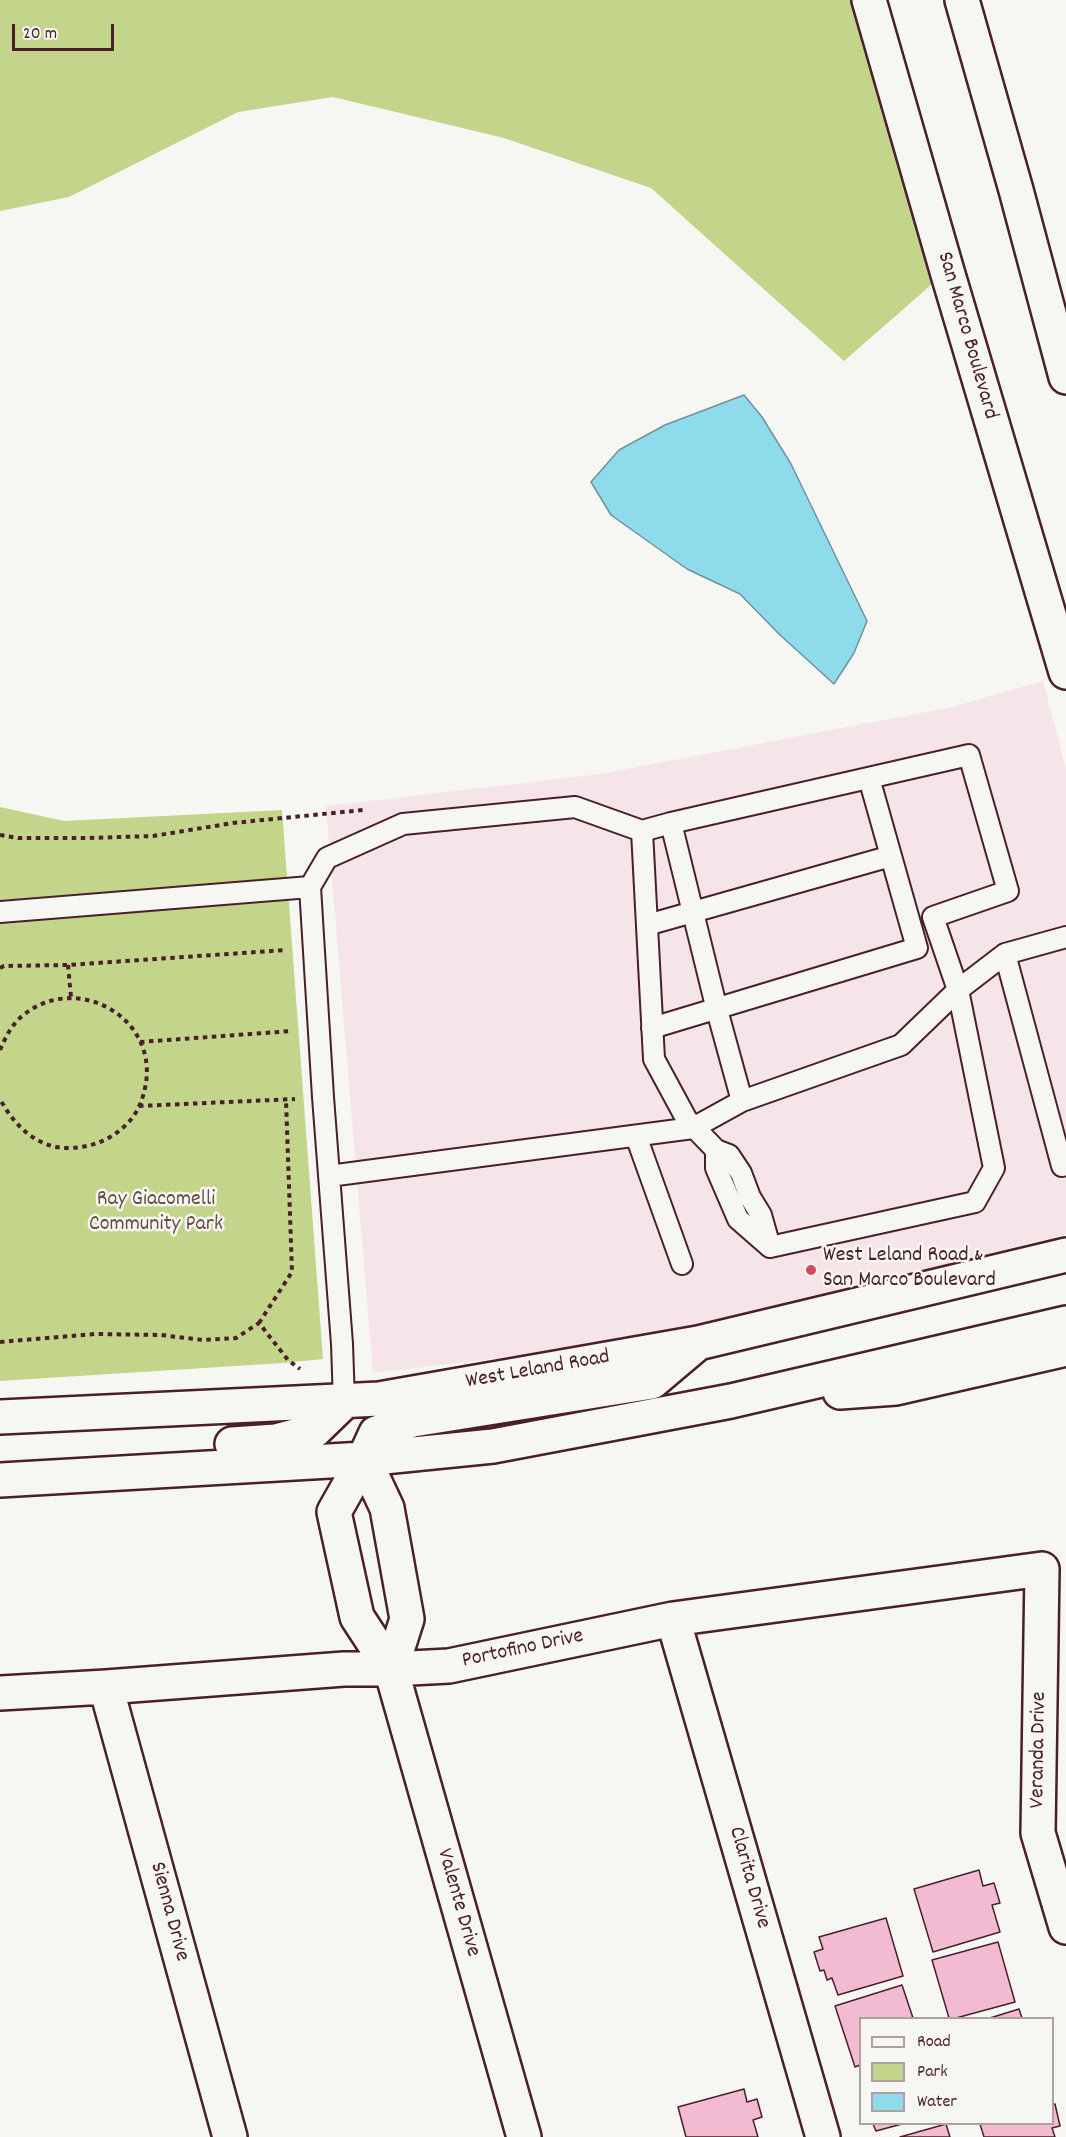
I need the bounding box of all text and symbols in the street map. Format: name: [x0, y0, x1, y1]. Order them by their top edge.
scale bar: [15, 12, 117, 50]
text: 20 m: [23, 22, 57, 47]
street label: San Marco Boulevard: [929, 249, 1003, 423]
park label: Ray Giacomelli Community Park: [89, 1188, 223, 1240]
place label: West Leland Road & San Marco Boulevard: [823, 1244, 996, 1296]
marker: West Leland Road & San Marco Boulevard: [804, 1263, 818, 1277]
street label: West Leland Road: [464, 1345, 612, 1397]
street label: Portofino Drive: [460, 1624, 586, 1676]
street label: Veranda Drive: [1026, 1691, 1054, 1809]
street label: Clarita Drive: [721, 1824, 775, 1932]
street label: Valente Drive: [429, 1846, 485, 1960]
street label: Sienna Drive: [142, 1860, 194, 1964]
legend: [859, 2017, 1054, 2125]
text: Road: [917, 2030, 951, 2055]
text: Park: [917, 2060, 948, 2085]
text: Water: [917, 2090, 957, 2115]

